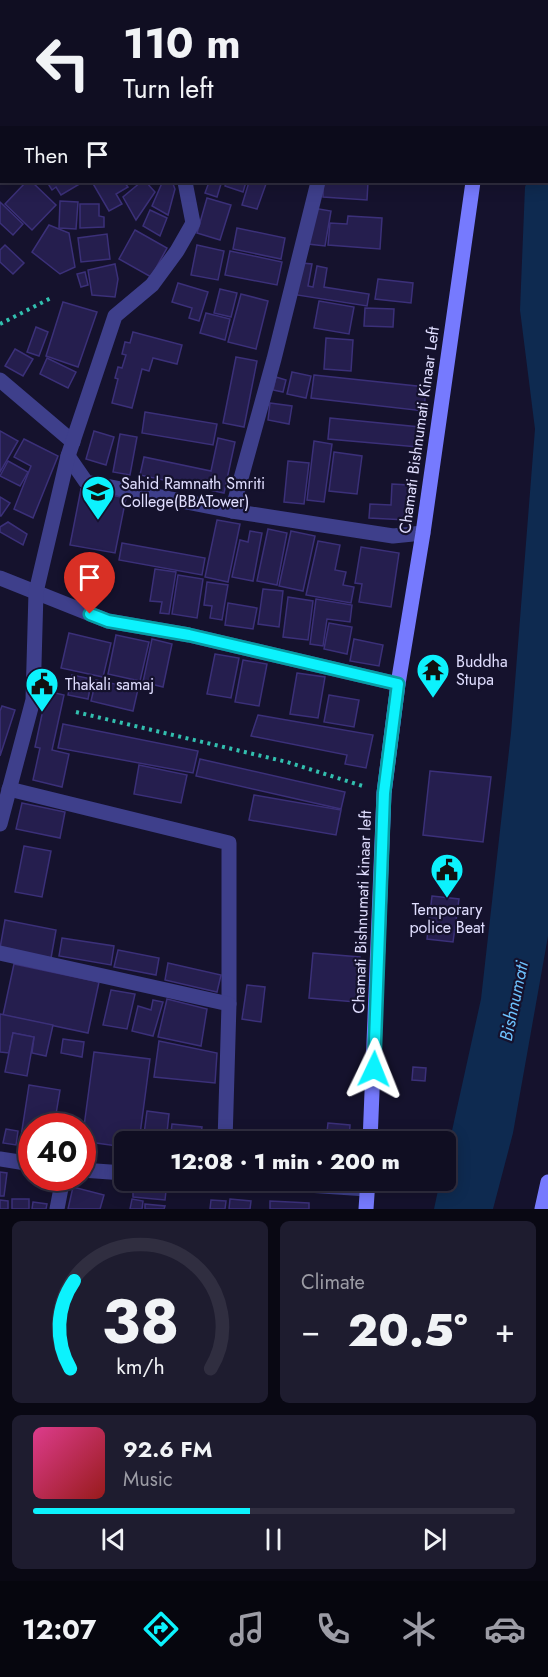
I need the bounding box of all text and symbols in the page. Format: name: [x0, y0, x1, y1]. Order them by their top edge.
text: 110 m: [123, 13, 241, 74]
icon: left: [24, 24, 102, 102]
text: Turn left: [123, 69, 213, 108]
icon: arrive: [81, 138, 114, 171]
text: Then: [24, 139, 69, 171]
street label: Chamati Bishnumati Kinaar Left: [393, 325, 445, 535]
place label: Sahid Ramnath Smriti College(BBATower): [121, 472, 265, 513]
school or university icon: Sahid Ramnath Smriti College(BBATower): [80, 474, 116, 521]
pin: [64, 552, 115, 614]
icon: arrive: [73, 561, 106, 594]
place label: Buddha Stupa: [456, 650, 508, 691]
temple icon: Buddha Stupa: [415, 652, 451, 699]
public building icon: Thakali samaj: [24, 666, 60, 713]
place label: Thakali samaj: [65, 673, 154, 696]
street label: Chamati Bishnumati kinaar left: [347, 810, 377, 1014]
public building icon: Temporary police Beat: [429, 852, 465, 899]
place label: Temporary police Beat: [409, 898, 485, 939]
water label: Bishnumati: [493, 958, 535, 1043]
position arrow: [342, 1037, 406, 1101]
speed limit sign: 40: [18, 1113, 96, 1191]
text: 12:08 · 1 min · 200 m: [170, 1145, 400, 1177]
text: Climate: [301, 1268, 365, 1297]
text: 38: [101, 1276, 179, 1366]
text: 20.5°: [348, 1298, 468, 1363]
text: −: [301, 1307, 320, 1354]
text: +: [495, 1307, 515, 1354]
text: km/h: [116, 1351, 164, 1382]
text: 92.6 FM: [123, 1433, 212, 1465]
text: Music: [123, 1465, 173, 1494]
icon: previous: [97, 1523, 130, 1556]
icon: pause: [257, 1523, 290, 1556]
icon: next: [418, 1523, 451, 1556]
icon: directions: [140, 1608, 182, 1650]
icon: music: [226, 1608, 268, 1650]
icon: phone: [312, 1608, 354, 1650]
icon: climate: [398, 1608, 440, 1650]
icon: car: [484, 1608, 526, 1650]
text: 12:07: [22, 1610, 96, 1649]

